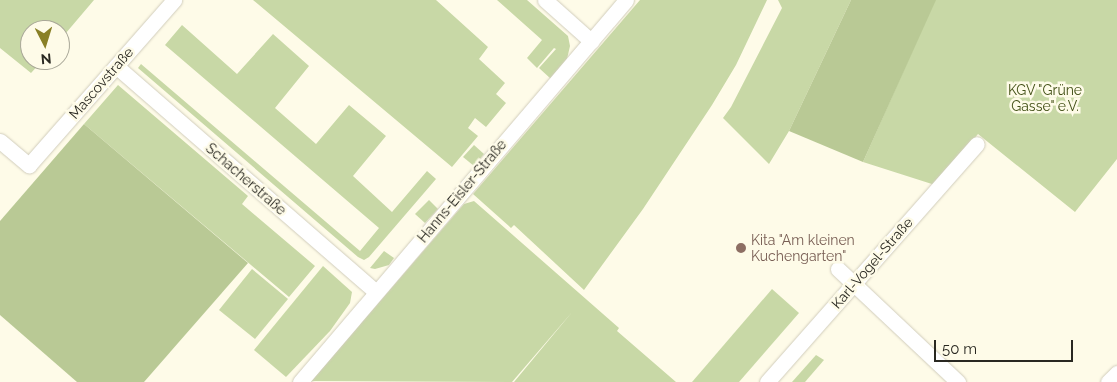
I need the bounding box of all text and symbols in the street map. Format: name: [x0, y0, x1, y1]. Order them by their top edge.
north arrow: [20, 20, 70, 70]
street label: Mascovstraße: [65, 44, 137, 122]
text: N: [40, 51, 52, 67]
park label: KGV "Grüne Gasse" e.V.: [1008, 82, 1082, 114]
street label: Hanns-Eisler-Straße: [414, 136, 510, 246]
street label: Schacherstraße: [202, 140, 290, 218]
street label: Karl-Vogel-Straße: [828, 214, 916, 312]
place label: Kita "Am kleinen Kuchengarten": [751, 232, 855, 264]
marker: Kita "Am kleinen Kuchengarten": [735, 242, 747, 254]
scale bar: [937, 330, 1076, 362]
text: 50 m: [942, 340, 977, 358]

